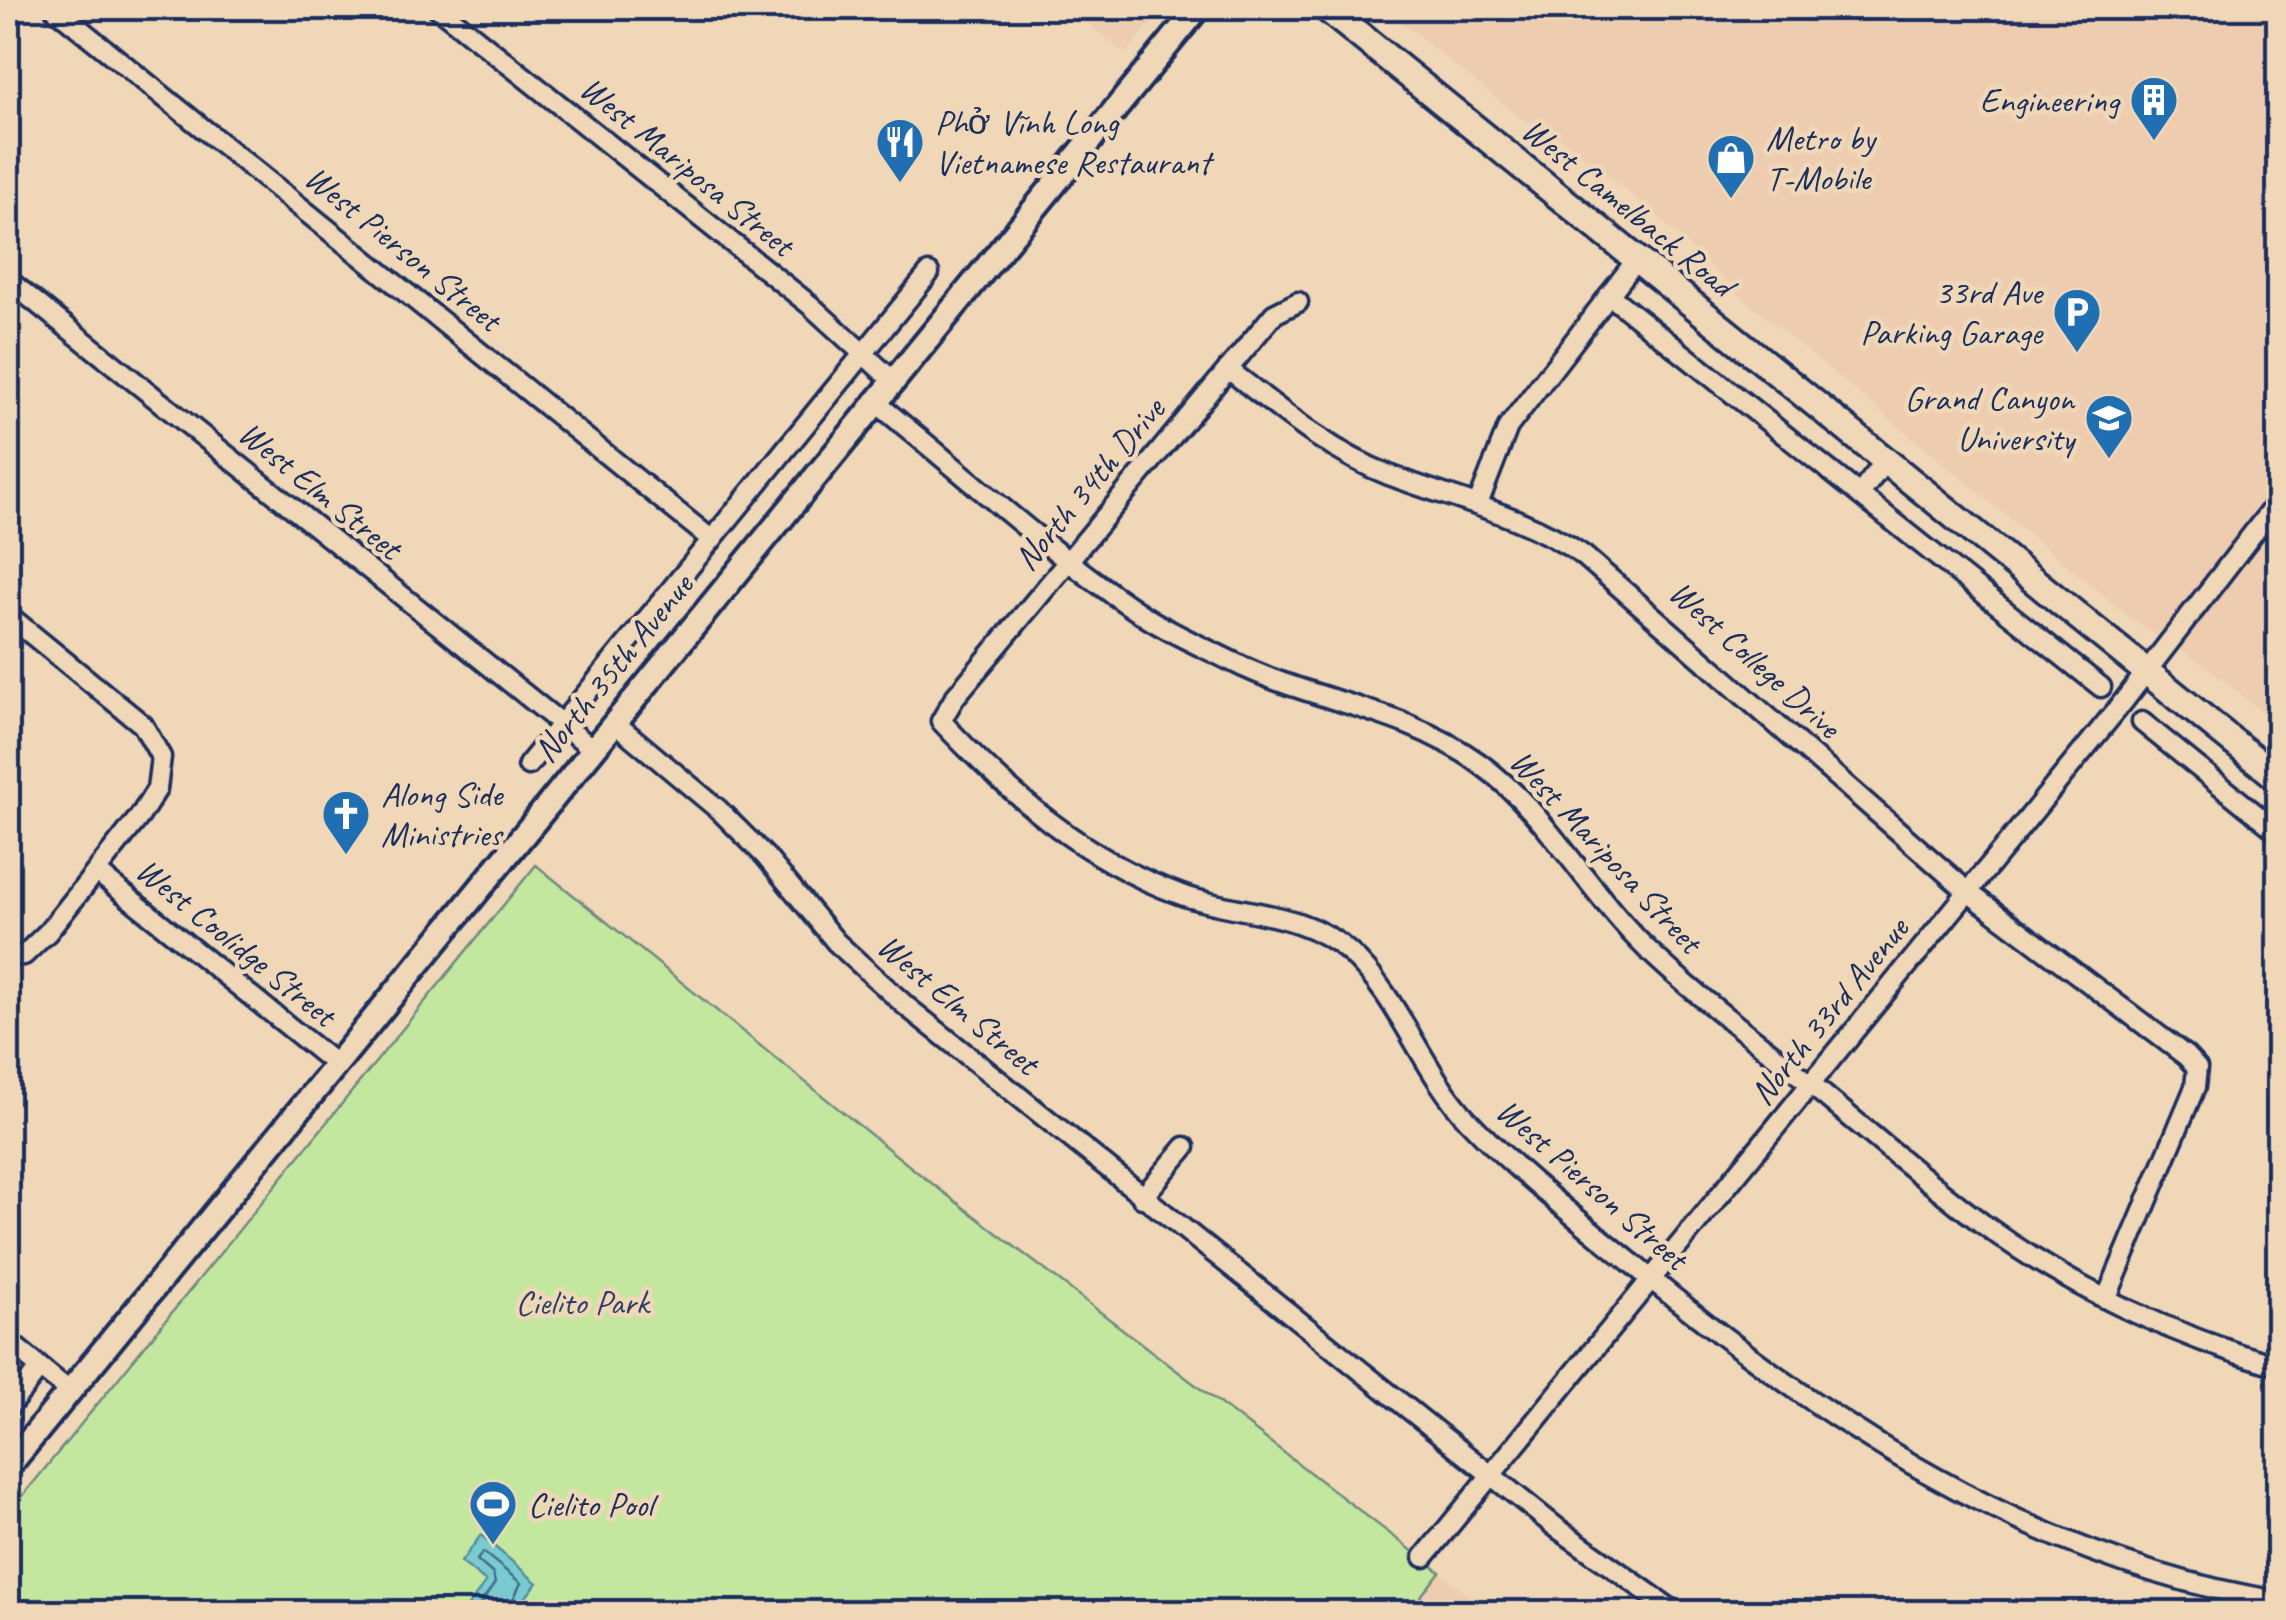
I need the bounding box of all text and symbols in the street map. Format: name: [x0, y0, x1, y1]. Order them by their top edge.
street label: West Mariposa Street: [571, 66, 806, 268]
building icon: Engineering: [2128, 74, 2180, 142]
place label: Engineering: [1980, 78, 2122, 123]
place label: Phở Vĩnh Long Vietnamese Restaurant: [935, 100, 1215, 185]
street label: West Camelback Road: [1513, 108, 1747, 310]
restaurant icon: Phở Vĩnh Long Vietnamese Restaurant: [874, 116, 926, 184]
place label: Metro by T-Mobile: [1766, 116, 1878, 201]
shop icon: Metro by T-Mobile: [1705, 132, 1757, 200]
street label: West Pierson Street: [296, 155, 513, 343]
place label: 33rd Ave Parking Garage: [1860, 270, 2045, 355]
parking icon: 33rd Ave Parking Garage: [2051, 286, 2103, 354]
place label: Grand Canyon University: [1905, 376, 2077, 461]
street label: North 34th Drive: [1004, 386, 1176, 580]
school or university icon: Grand Canyon University: [2083, 392, 2135, 460]
street label: West Elm Street: [229, 411, 413, 572]
street label: North 35th Avenue: [523, 562, 704, 772]
street label: West College Drive: [1660, 570, 1852, 750]
street label: West Mariposa Street: [1500, 740, 1714, 965]
place label: Along Side Ministries: [381, 772, 505, 857]
church icon: Along Side Ministries: [320, 788, 372, 856]
street label: West Coolidge Street: [127, 848, 348, 1039]
street label: North 33rd Avenue: [1740, 906, 1920, 1114]
street label: West Elm Street: [868, 923, 1051, 1087]
street label: West Pierson Street: [1487, 1088, 1700, 1282]
park label: Cielito Park: [515, 1280, 652, 1325]
sports icon: Cielito Pool: [467, 1478, 519, 1546]
place label: Cielito Pool: [528, 1482, 659, 1527]

